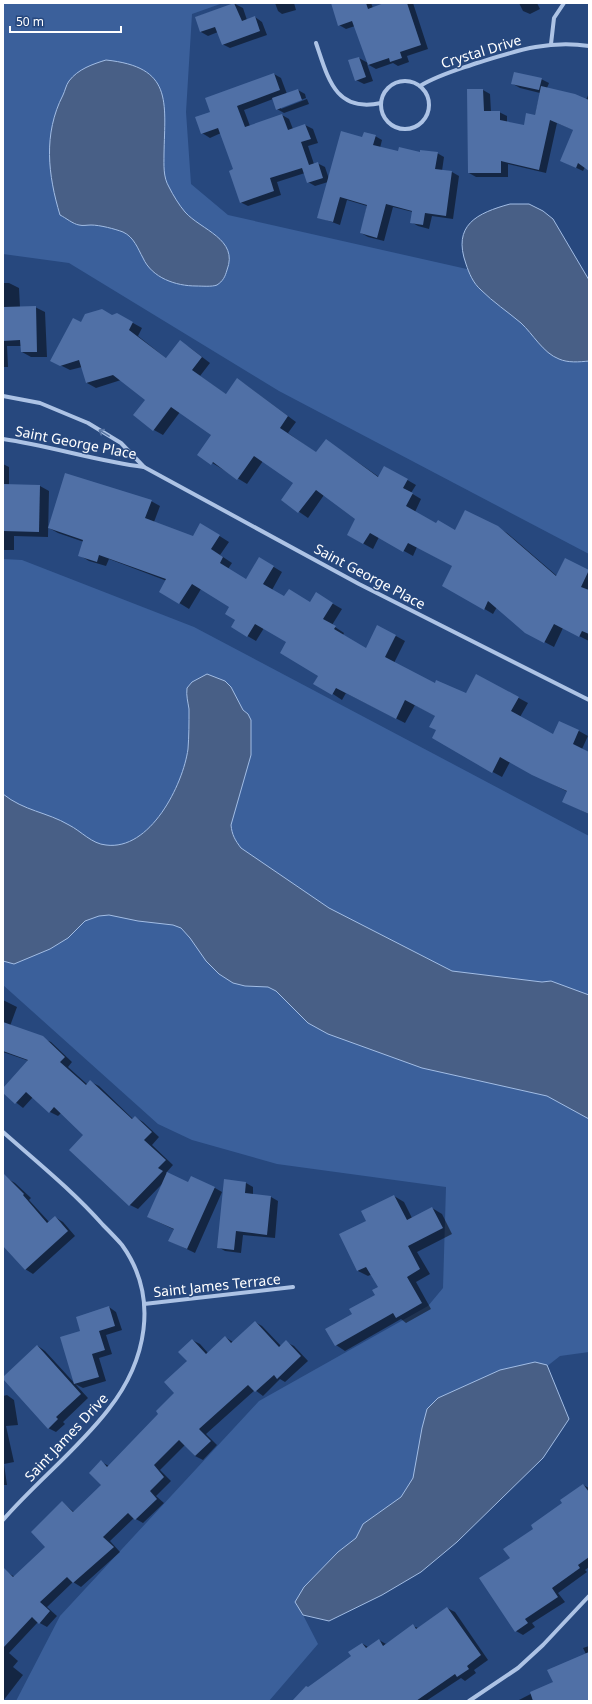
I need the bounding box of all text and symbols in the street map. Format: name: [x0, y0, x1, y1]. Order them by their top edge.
scale bar: [10, 8, 121, 34]
text: 50 m: [16, 13, 44, 30]
street label: Crystal Drive: [438, 30, 524, 72]
street label: Saint George Place: [14, 421, 138, 463]
one-way arrow: [98, 428, 110, 436]
street label: Saint George Place: [311, 539, 429, 613]
street label: Saint James Terrace: [152, 1269, 282, 1301]
street label: Saint James Drive: [20, 1389, 112, 1485]

